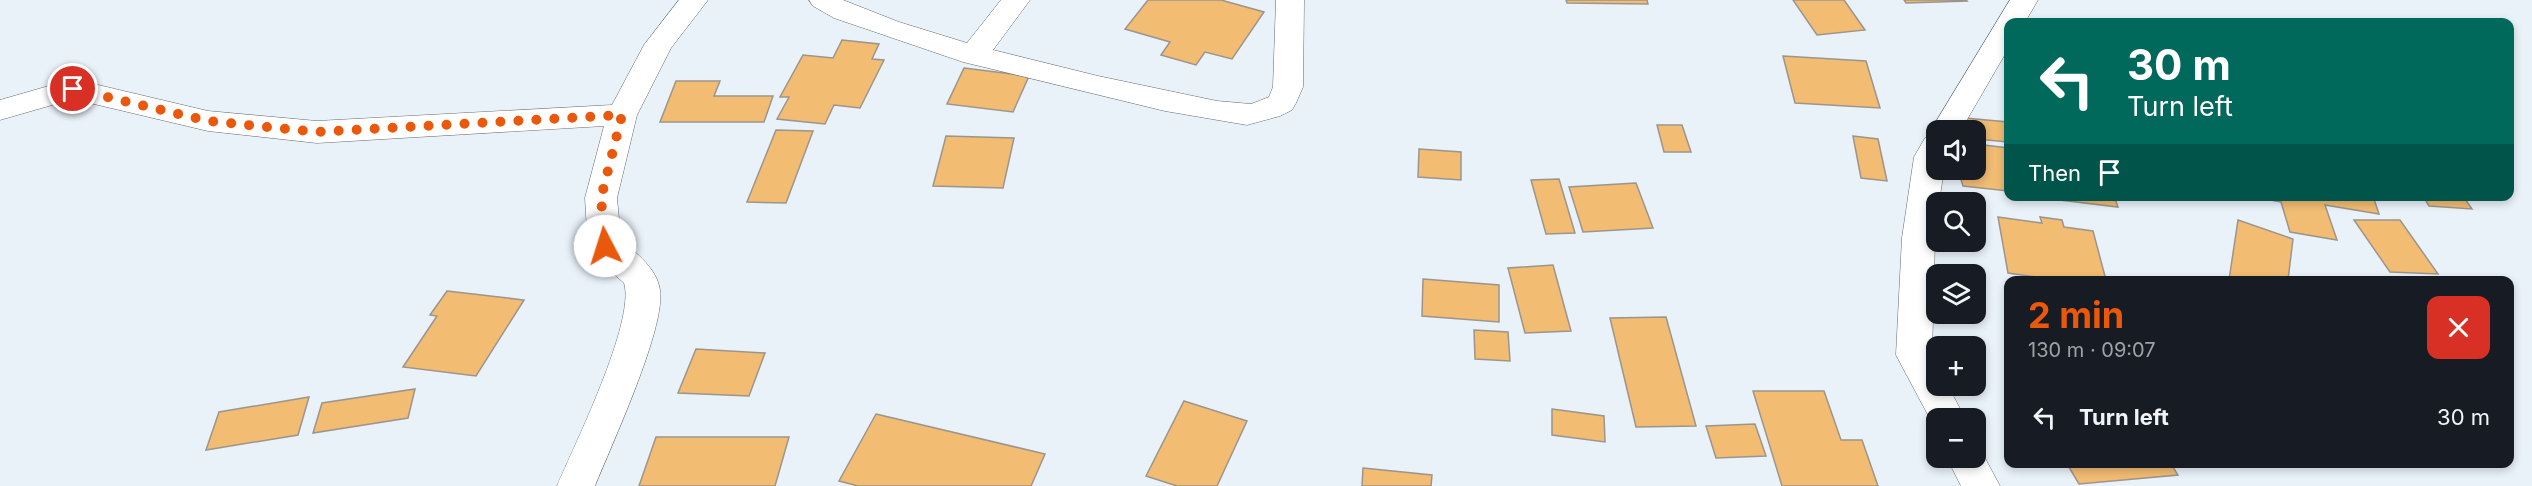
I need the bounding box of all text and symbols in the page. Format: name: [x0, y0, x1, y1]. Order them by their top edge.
text: 30 m: [2127, 39, 2231, 90]
icon: left: [2028, 42, 2106, 120]
pin: [47, 63, 98, 114]
icon: arrive: [56, 72, 89, 105]
text: Turn left: [2127, 90, 2233, 123]
map controls: [1926, 120, 1986, 468]
button: sound: [1926, 120, 1986, 180]
icon: arrive: [2093, 156, 2126, 189]
text: Then: [2028, 160, 2081, 186]
button: search: [1926, 192, 1986, 252]
position arrow: [573, 214, 637, 278]
button: layers: [1926, 264, 1986, 324]
text: 2 min: [2028, 293, 2124, 337]
button: close: [2427, 296, 2490, 359]
button: +: [1926, 336, 1986, 396]
text: 130 m · 09:07: [2028, 338, 2156, 362]
icon: left: [2028, 401, 2061, 434]
text: Turn left: [2079, 404, 2169, 430]
text: 30 m: [2437, 404, 2490, 430]
button: −: [1926, 408, 1986, 468]

